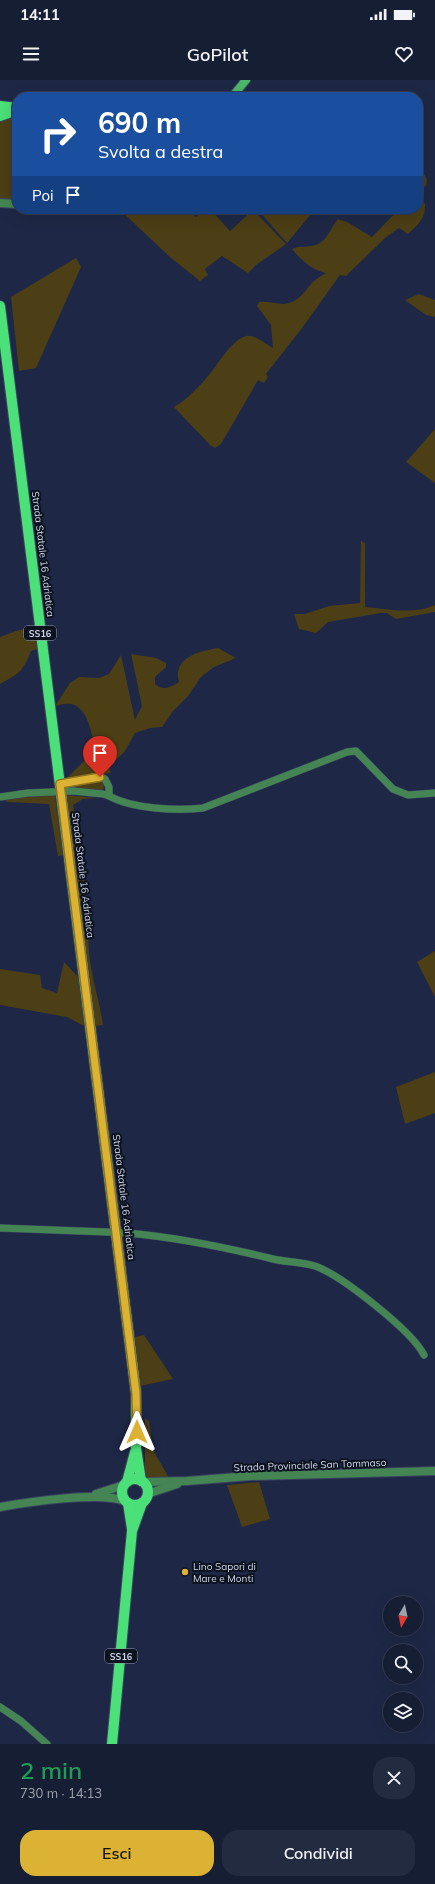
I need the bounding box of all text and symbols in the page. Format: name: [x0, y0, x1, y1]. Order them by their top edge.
text: 14:11: [20, 5, 60, 24]
icon: menu: [20, 43, 42, 65]
text: GoPilot: [187, 43, 248, 66]
icon: heart: [393, 43, 415, 65]
text: 690 m: [98, 105, 181, 140]
icon: right: [32, 108, 84, 160]
text: Svolta a destra: [98, 140, 223, 163]
icon: arrive: [62, 184, 84, 206]
text: Poi: [32, 186, 54, 205]
street label: Strada Statale 16 Adriatica: [29, 491, 57, 617]
road number: SS16: [24, 626, 56, 640]
pin: [83, 736, 117, 777]
icon: arrive: [89, 742, 111, 764]
street label: Strada Statale 16 Adriatica: [69, 812, 97, 938]
street label: Strada Statale 16 Adriatica: [110, 1134, 138, 1260]
position arrow: [116, 1411, 158, 1453]
street label: Strada Provinciale San Tommaso: [233, 1456, 387, 1474]
place label: Lino Sapori di Mare e Monti: [193, 1560, 256, 1585]
marker: Lino Sapori di Mare e Monti: [180, 1567, 190, 1577]
north arrow: [383, 1596, 423, 1636]
map controls: [383, 1596, 423, 1732]
button: search: [383, 1644, 423, 1684]
road number: SS16: [105, 1649, 137, 1663]
button: layers: [383, 1692, 423, 1732]
text: 2 min: [20, 1755, 82, 1785]
button: close: [373, 1757, 415, 1799]
text: 730 m · 14:13: [20, 1785, 102, 1801]
button: Esci: [20, 1830, 214, 1876]
button: Condividi: [222, 1830, 415, 1876]

